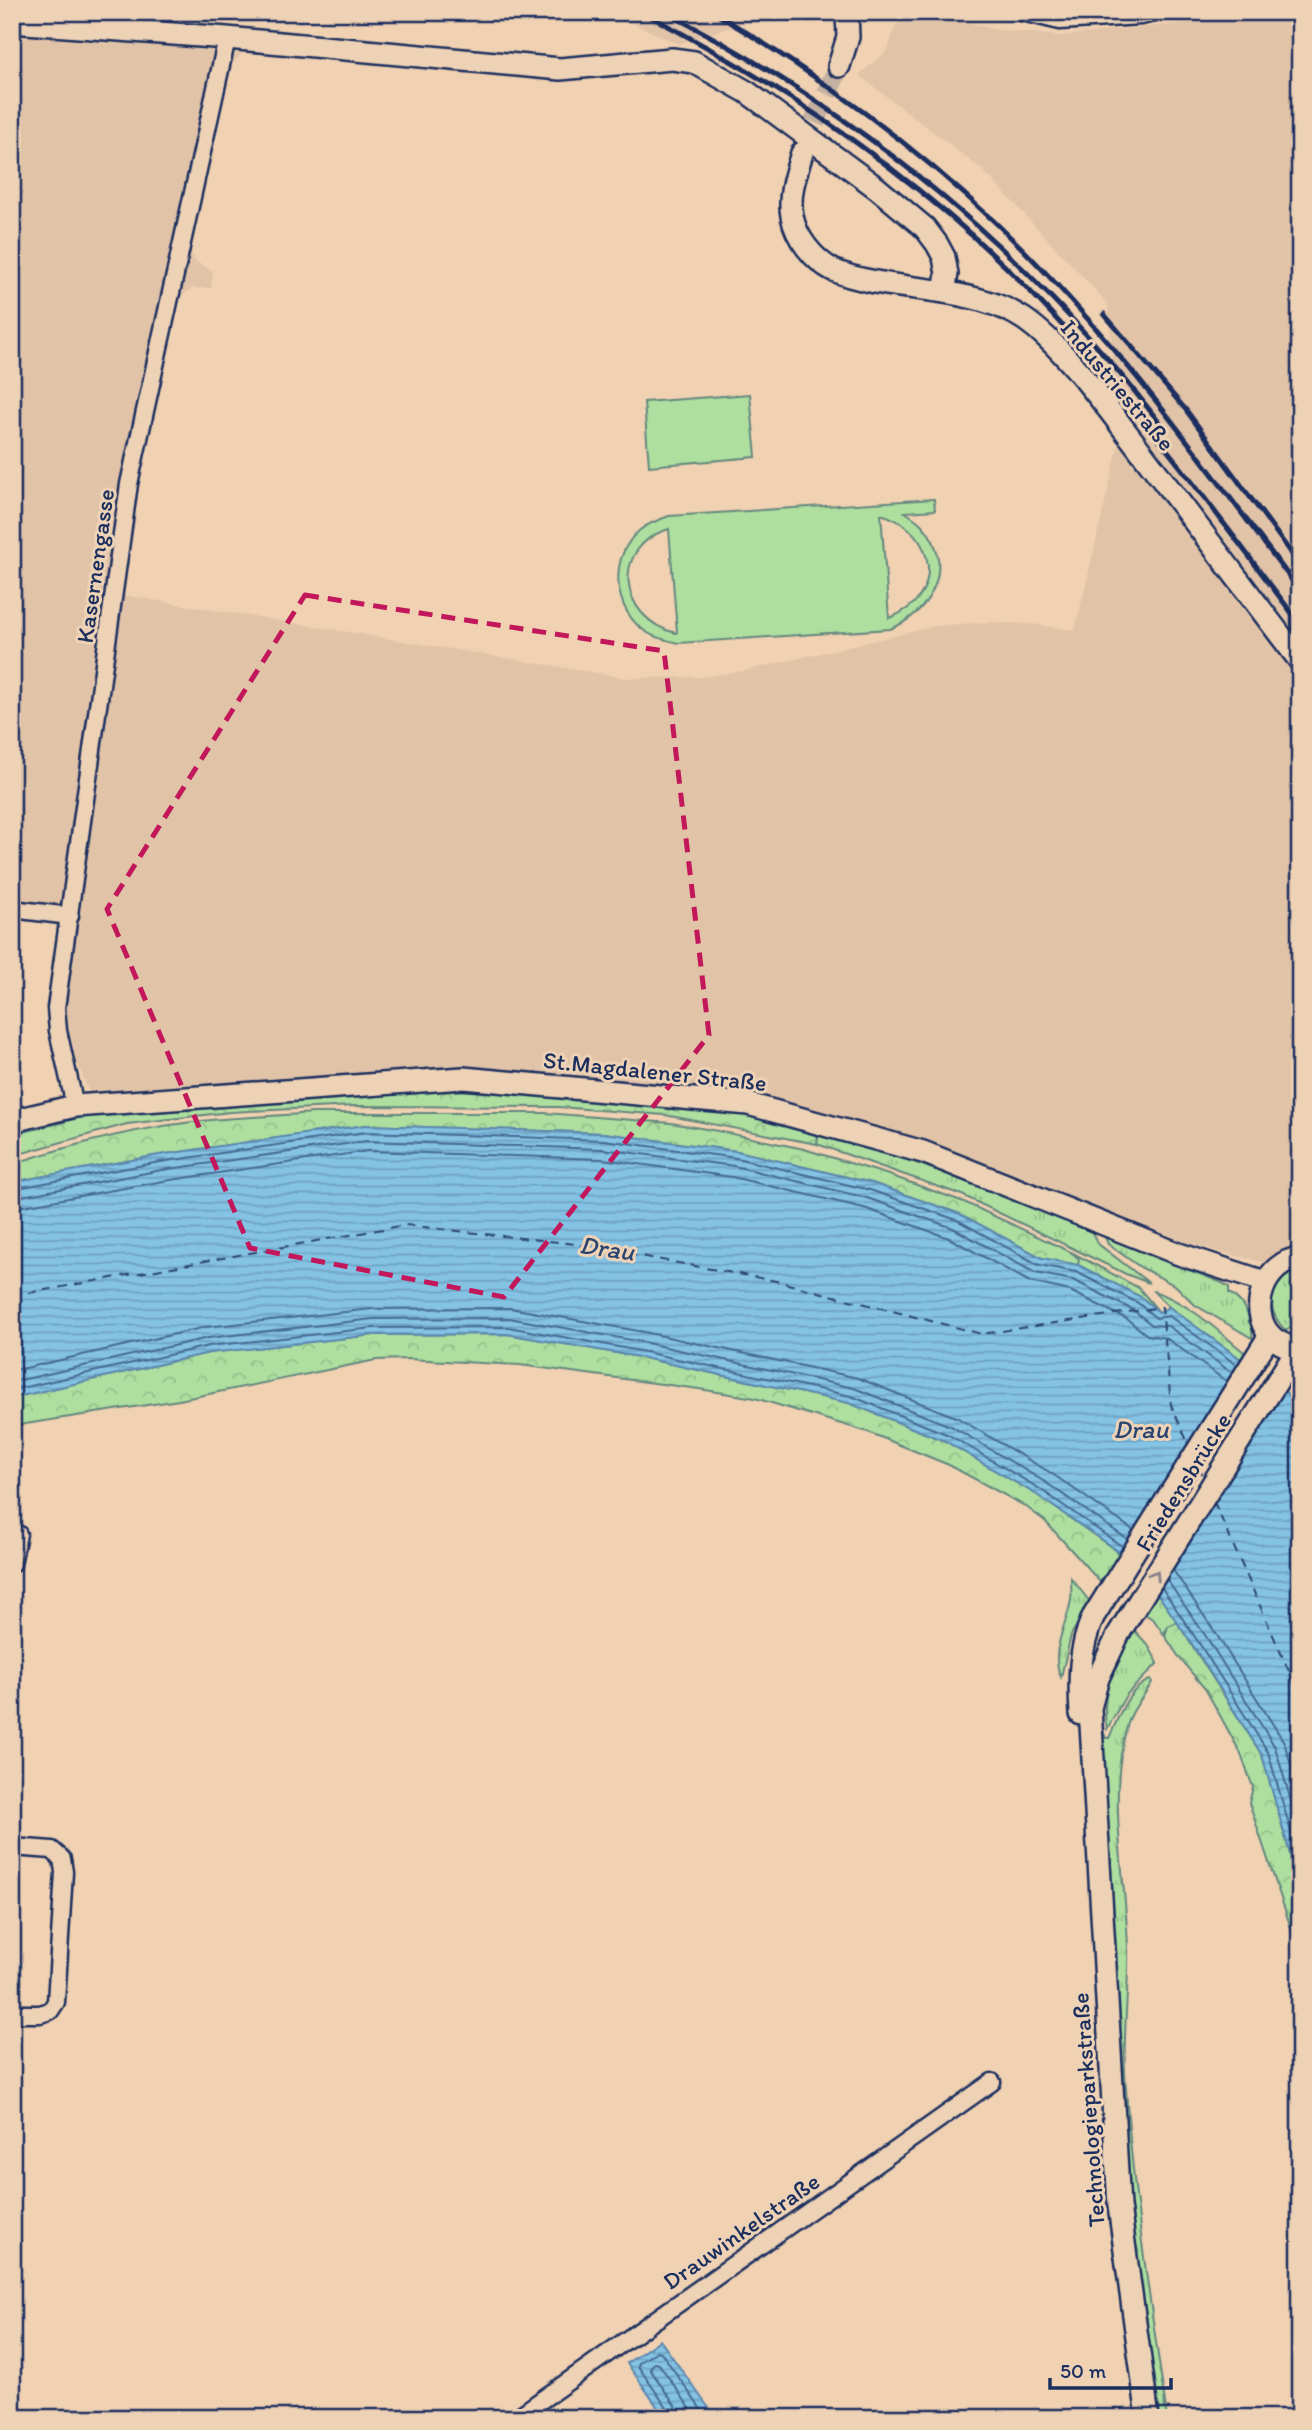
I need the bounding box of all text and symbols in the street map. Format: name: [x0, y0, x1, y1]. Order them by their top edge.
street label: Industriestraße: [1055, 313, 1181, 457]
street label: Kasernengasse: [70, 487, 120, 645]
street label: St.Magdalener Straße: [542, 1045, 768, 1097]
water label: Drau: [577, 1228, 637, 1268]
street label: Friedensbrücke: [1129, 1407, 1237, 1557]
water label: Drau: [1113, 1413, 1169, 1445]
one-way arrow: [1147, 1570, 1160, 1583]
street label: Technologieparkstraße: [1065, 1992, 1111, 2228]
street label: Drauwinkelstraße: [657, 2166, 825, 2296]
scale bar: [1050, 2346, 1170, 2390]
text: 50 m: [1060, 2358, 1107, 2383]

